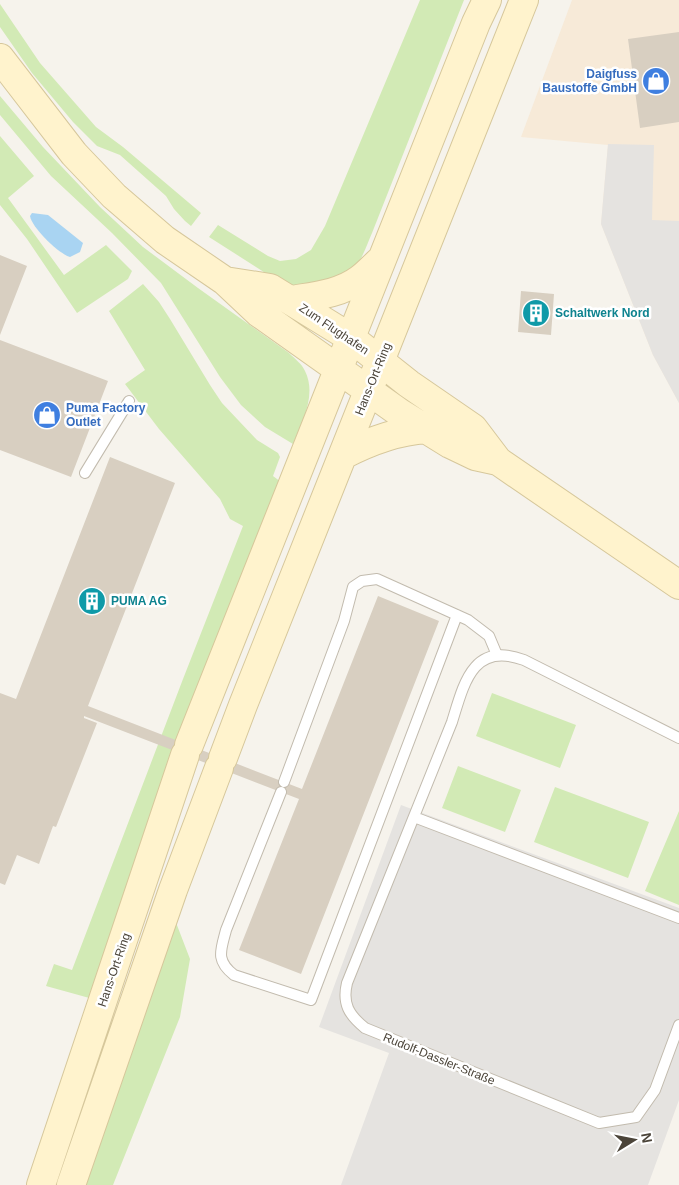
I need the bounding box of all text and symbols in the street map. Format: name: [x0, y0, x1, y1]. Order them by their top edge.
shop icon: Daigfuss Baustoffe GmbH: [641, 66, 671, 96]
place label: Daigfuss Baustoffe GmbH: [542, 67, 637, 95]
building icon: Schaltwerk Nord: [521, 298, 551, 328]
street label: Zum Flughafen: [297, 301, 371, 357]
place label: Schaltwerk Nord: [555, 306, 650, 320]
street label: Hans-Ort-Ring: [352, 341, 394, 417]
shop icon: Puma Factory Outlet: [32, 400, 62, 430]
place label: Puma Factory Outlet: [66, 401, 146, 429]
building icon: PUMA AG: [77, 586, 107, 616]
place label: PUMA AG: [111, 594, 167, 608]
street label: Hans-Ort-Ring: [95, 931, 133, 1009]
street label: Rudolf-Dassler-Straße: [381, 1030, 497, 1088]
north arrow: [609, 1115, 659, 1165]
text: N: [638, 1131, 656, 1144]

